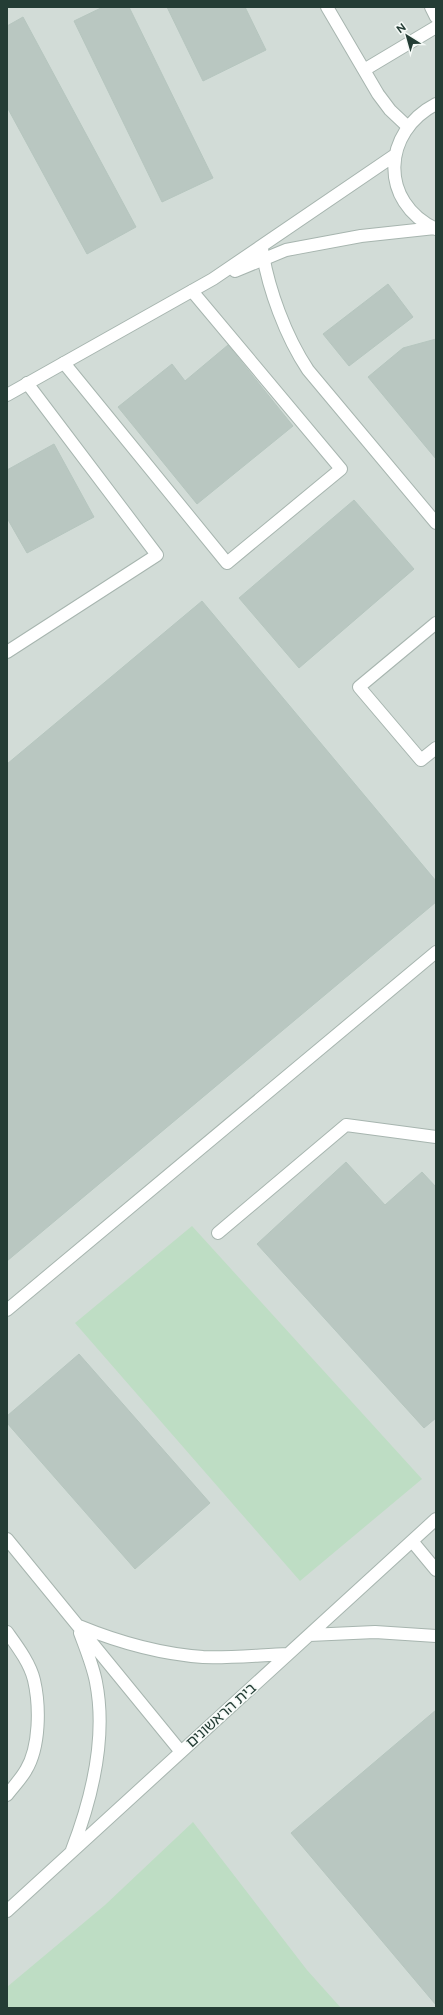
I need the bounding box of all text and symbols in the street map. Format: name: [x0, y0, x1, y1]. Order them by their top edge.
north arrow: [387, 16, 427, 56]
text: N: [394, 21, 409, 36]
street label: בית הראשונים: [182, 1678, 260, 1751]

